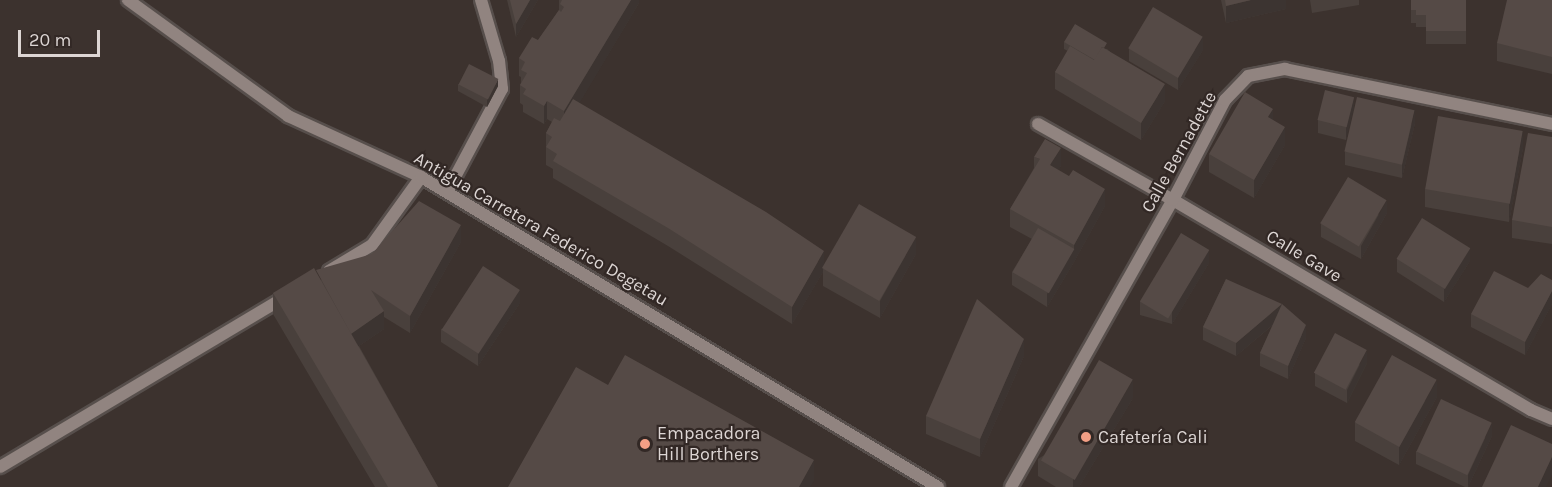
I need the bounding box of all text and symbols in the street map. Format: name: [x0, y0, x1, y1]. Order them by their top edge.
scale bar: [21, 18, 104, 56]
text: 20 m: [29, 29, 71, 51]
street label: Calle Bernadette: [1137, 88, 1221, 216]
street label: Antigua Carretera Federico Degetau: [410, 147, 672, 311]
street label: Calle Gave: [1262, 225, 1346, 287]
place label: Empacadora Hill Borthers: [657, 423, 760, 466]
place label: Cafetería Cali: [1098, 426, 1208, 448]
marker: Cafetería Cali: [1079, 430, 1093, 444]
marker: Empacadora Hill Borthers: [638, 437, 652, 451]

